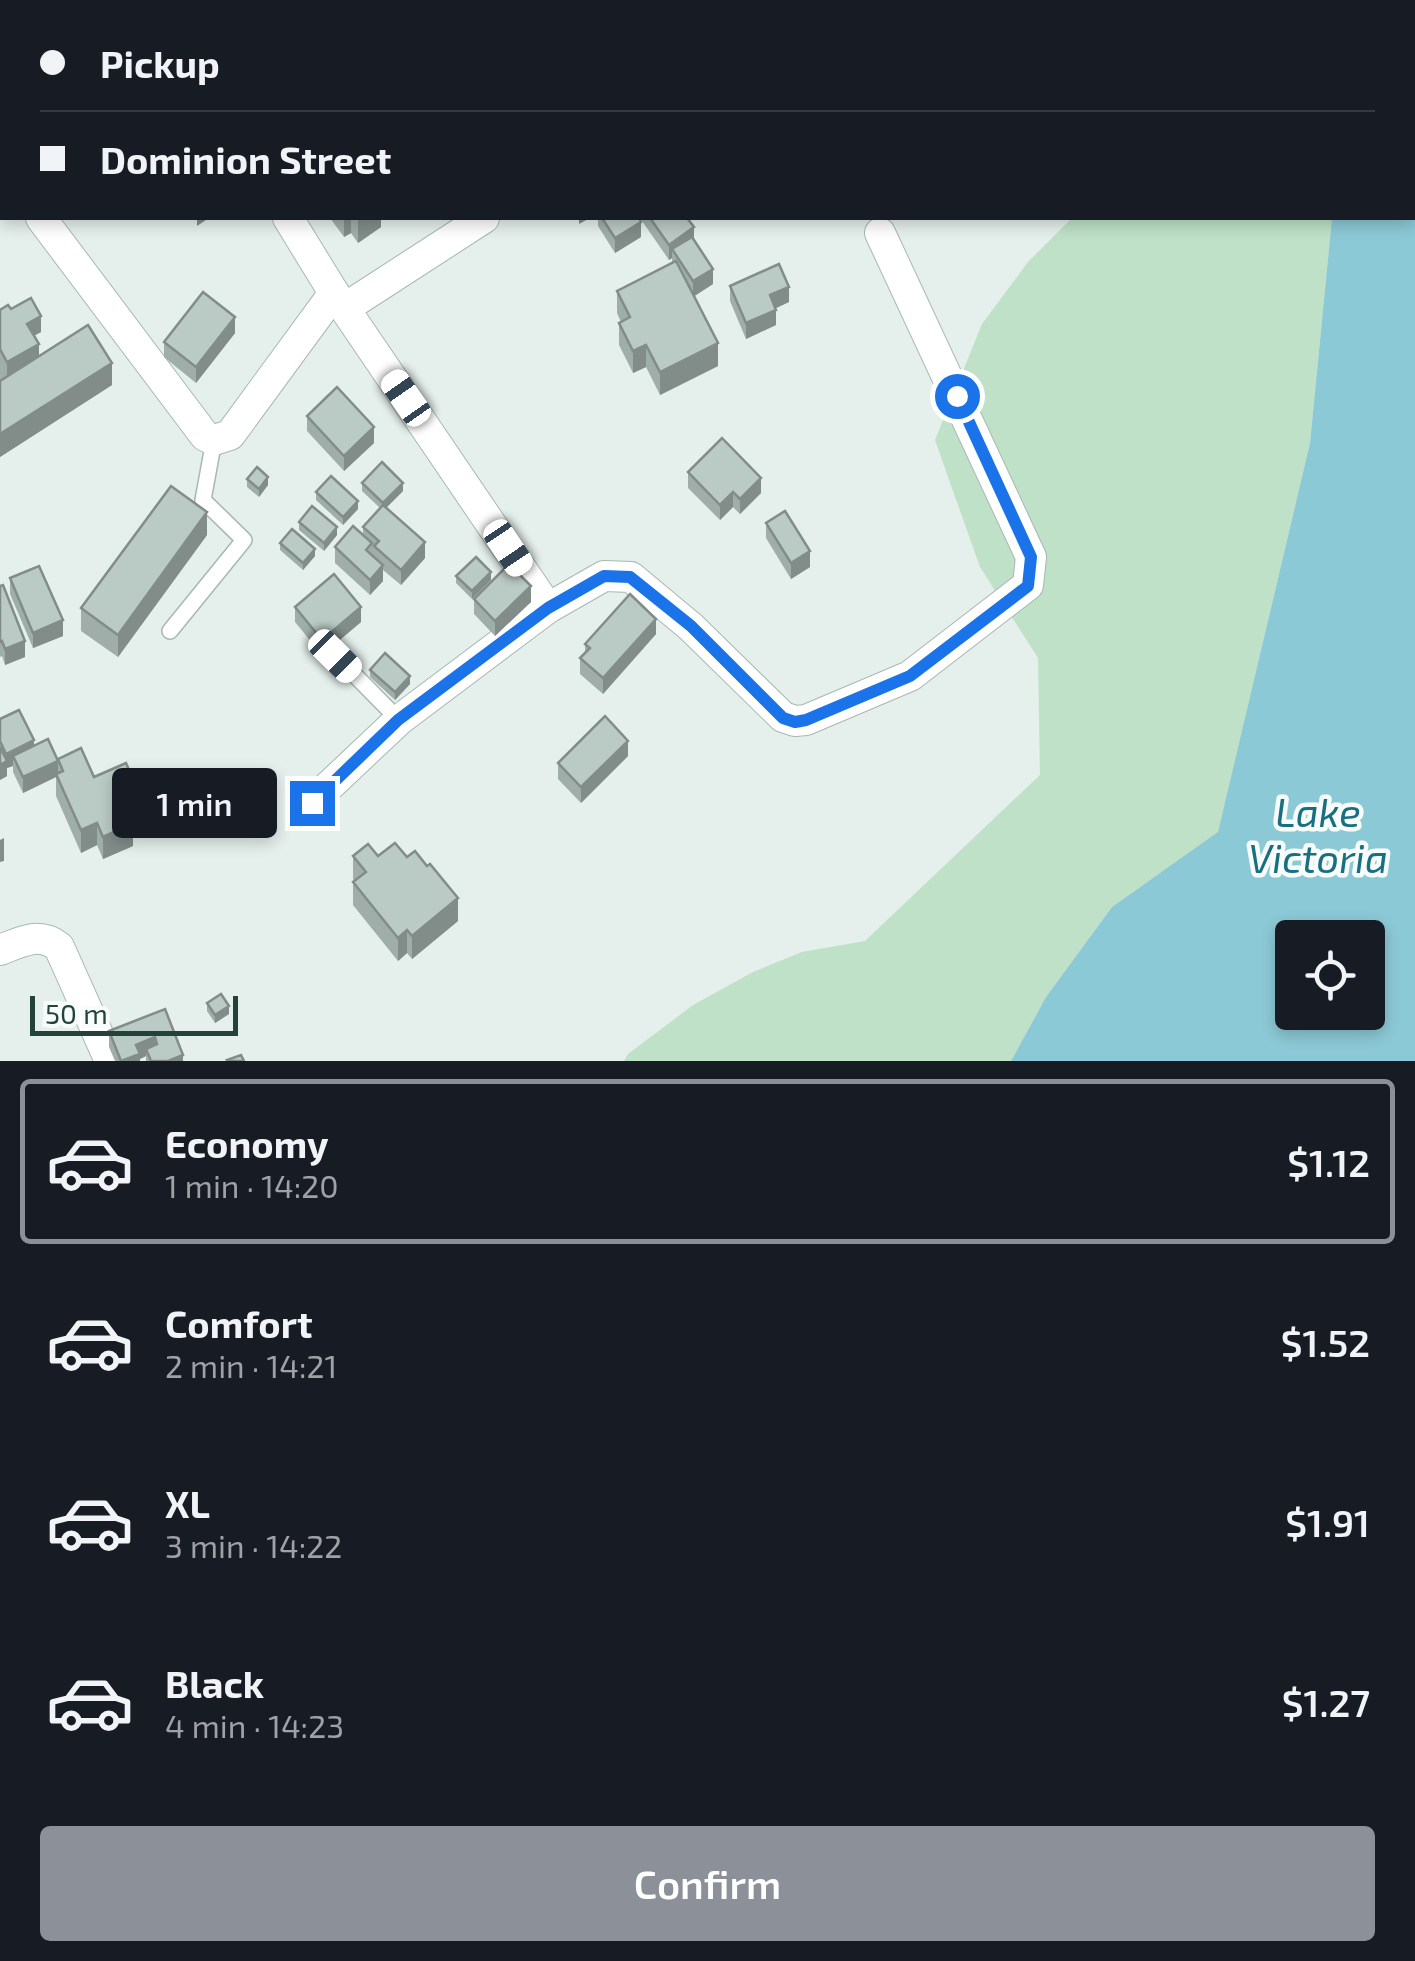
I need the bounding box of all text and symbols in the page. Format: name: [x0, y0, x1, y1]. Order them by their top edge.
text: Pickup: [100, 40, 220, 86]
text: Dominion Street: [100, 136, 391, 182]
car: [377, 365, 435, 431]
route start: [935, 374, 980, 419]
car: [479, 515, 537, 581]
car: [303, 624, 367, 688]
callout: 1 min: [112, 768, 277, 838]
route end: [290, 781, 335, 826]
text: 1 min: [157, 784, 232, 822]
water label: Lake Victoria: [1248, 787, 1388, 881]
map controls: [1275, 920, 1385, 1030]
button: locate: [1275, 920, 1385, 1030]
scale bar: [30, 991, 238, 1036]
text: 50 m: [45, 996, 108, 1030]
icon: car: [45, 1117, 135, 1207]
text: Economy: [165, 1120, 329, 1166]
text: $1.12: [1287, 1139, 1370, 1185]
text: 1 min · 14:20: [165, 1166, 339, 1204]
icon: car: [45, 1297, 135, 1387]
text: Comfort: [165, 1300, 313, 1346]
text: $1.52: [1281, 1319, 1370, 1365]
text: 2 min · 14:21: [165, 1346, 337, 1384]
icon: car: [45, 1477, 135, 1567]
text: XL: [165, 1480, 210, 1526]
text: $1.91: [1285, 1499, 1370, 1545]
text: 3 min · 14:22: [165, 1526, 342, 1564]
icon: car: [45, 1657, 135, 1747]
text: Black: [165, 1660, 264, 1706]
text: $1.27: [1282, 1679, 1370, 1725]
text: 4 min · 14:23: [165, 1706, 344, 1744]
button: Confirm: [40, 1826, 1375, 1941]

